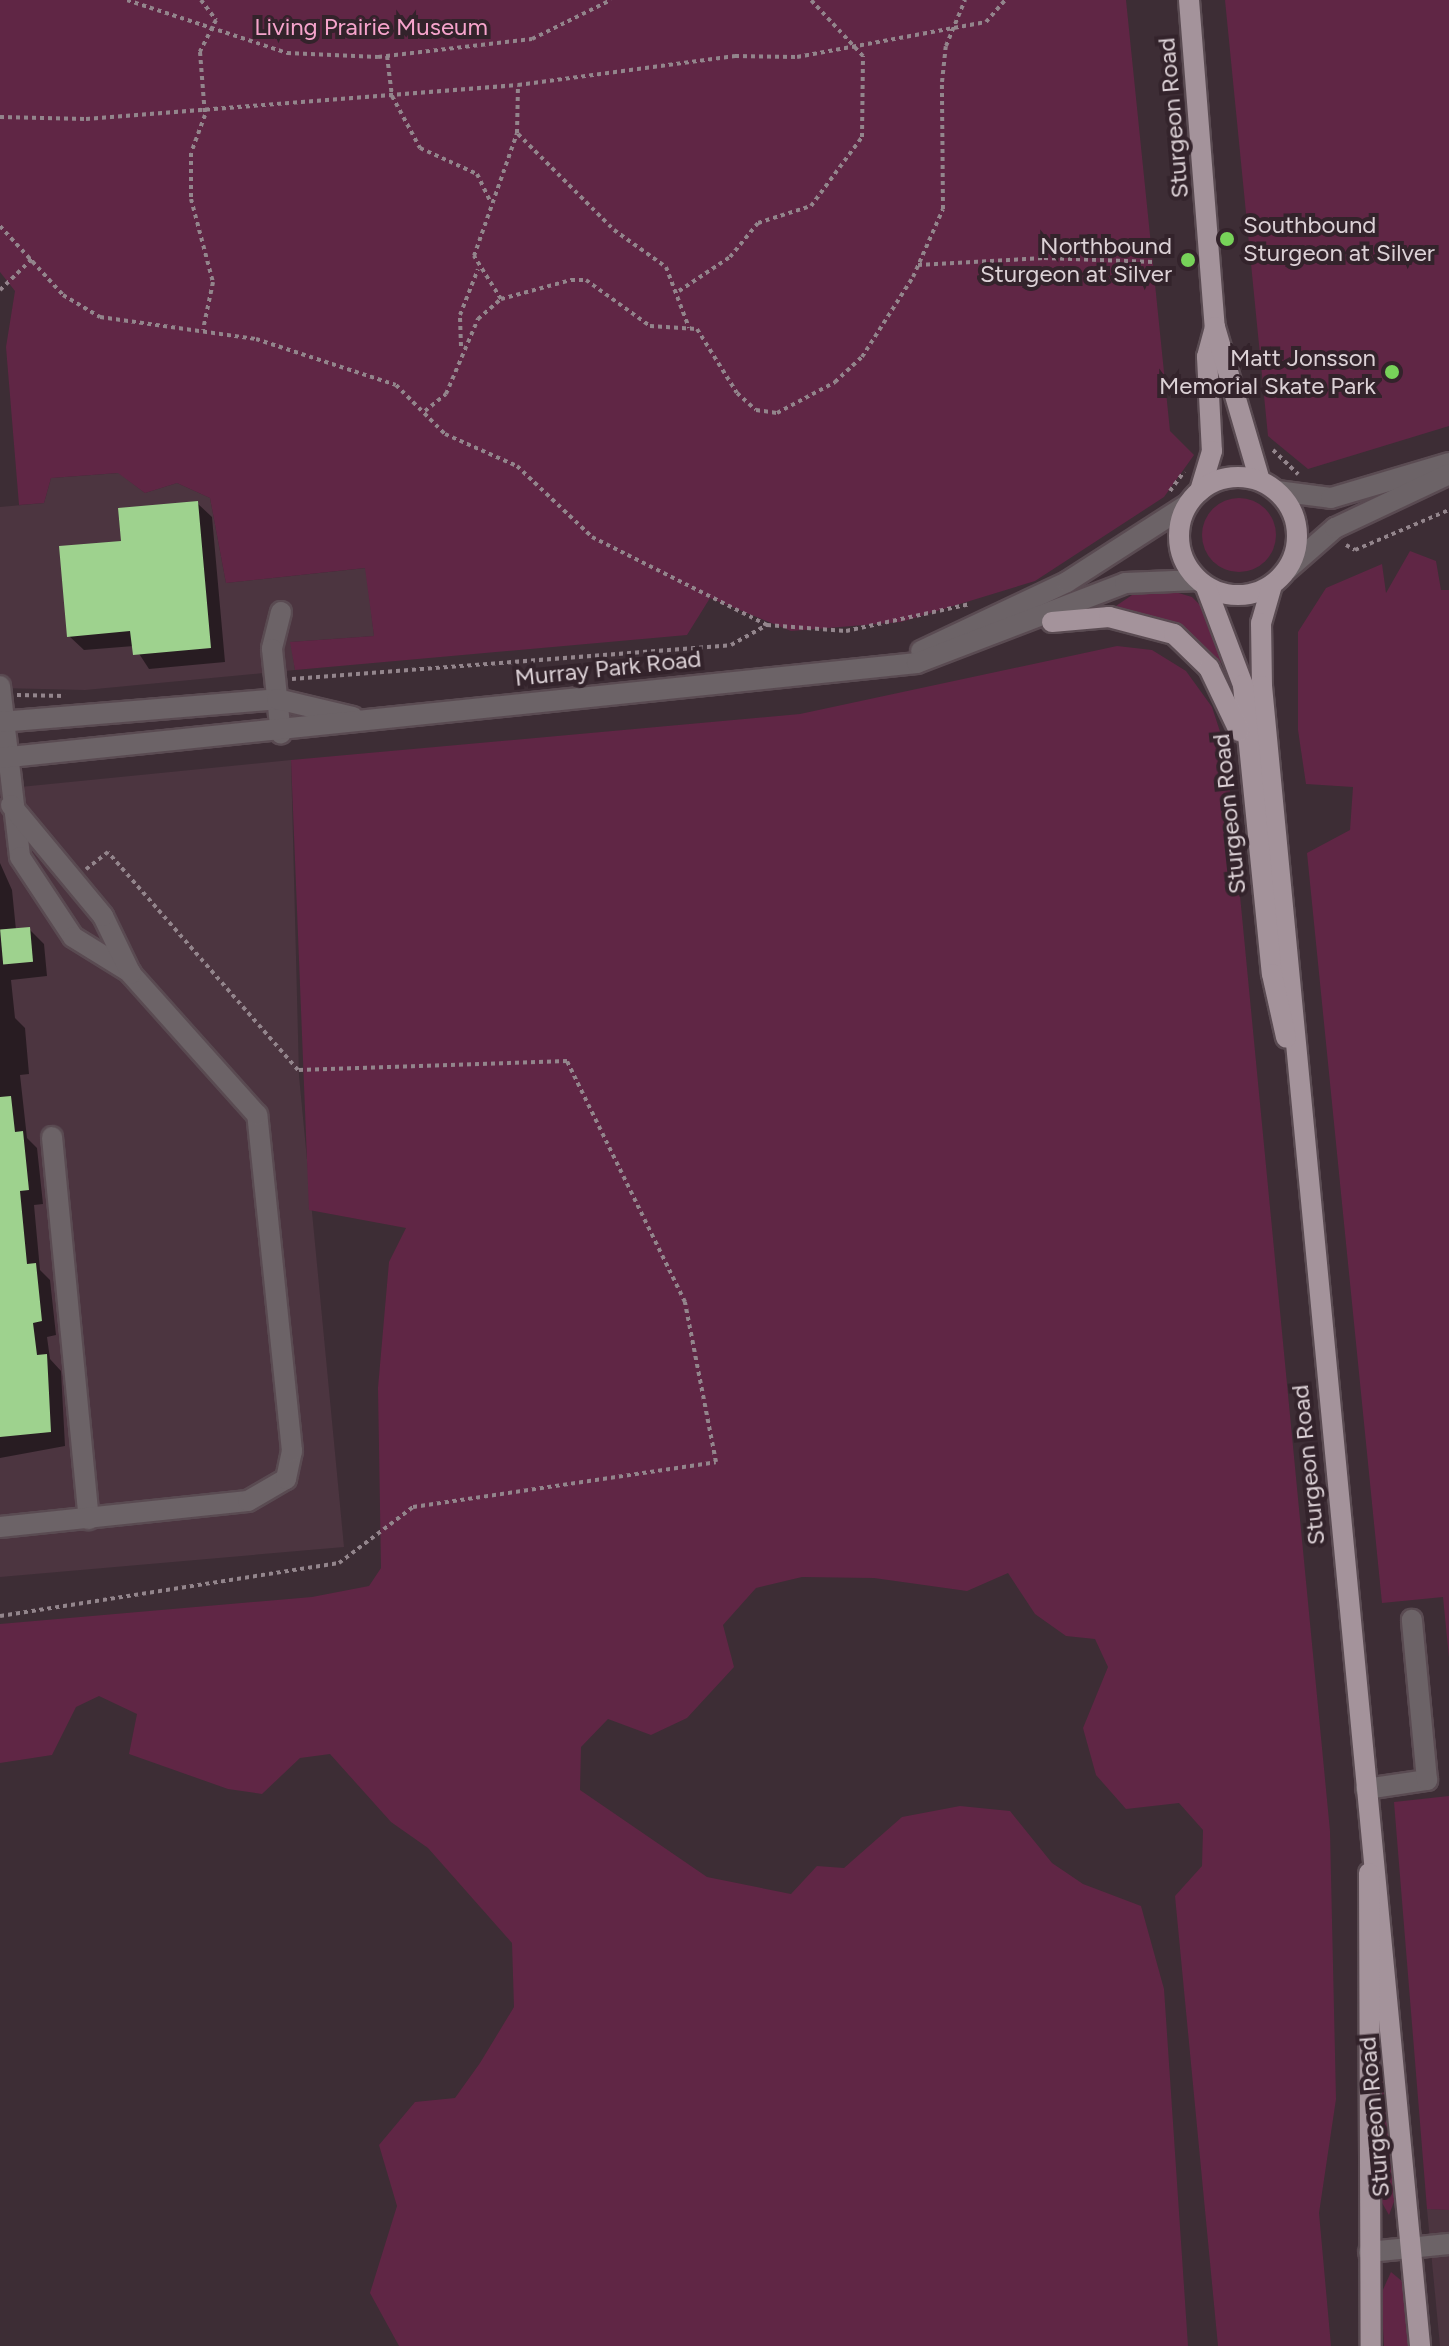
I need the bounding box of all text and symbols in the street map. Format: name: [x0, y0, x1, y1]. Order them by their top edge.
park label: Living Prairie Museum: [254, 13, 488, 41]
street label: Sturgeon Road: [1152, 37, 1194, 199]
place label: Southbound Sturgeon at Silver: [1243, 211, 1435, 267]
marker: Southbound Sturgeon at Silver: [1218, 230, 1236, 248]
place label: Northbound Sturgeon at Silver: [980, 232, 1172, 288]
marker: Northbound Sturgeon at Silver: [1179, 251, 1197, 269]
place label: Matt Jonsson Memorial Skate Park: [1159, 344, 1376, 400]
marker: Matt Jonsson Memorial Skate Park: [1383, 363, 1401, 381]
street label: Murray Park Road: [513, 644, 703, 692]
street label: Sturgeon Road: [1206, 732, 1252, 896]
street label: Sturgeon Road: [1285, 1383, 1331, 1547]
street label: Sturgeon Road: [1353, 2036, 1395, 2198]

